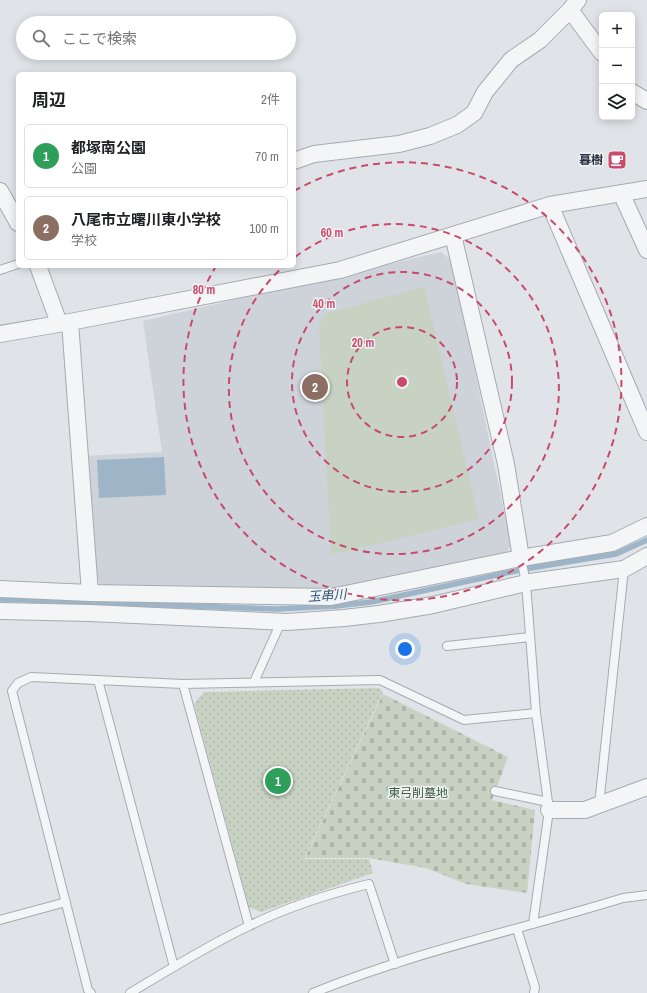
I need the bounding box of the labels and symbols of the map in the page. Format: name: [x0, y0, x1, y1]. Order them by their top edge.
cafe icon: 暮樹: [606, 149, 628, 171]
place label: 暮樹: [579, 152, 603, 168]
text: 60 m: [321, 225, 343, 241]
text: 80 m: [193, 282, 215, 298]
text: 40 m: [313, 296, 335, 312]
text: 20 m: [352, 335, 374, 351]
pin: 2: [302, 372, 328, 402]
centre of rings: [395, 375, 409, 389]
water label: 玉串川: [307, 586, 349, 605]
your location: [395, 639, 415, 659]
pin: 1: [265, 766, 291, 796]
park label: 東弓削墓地: [388, 785, 448, 801]

